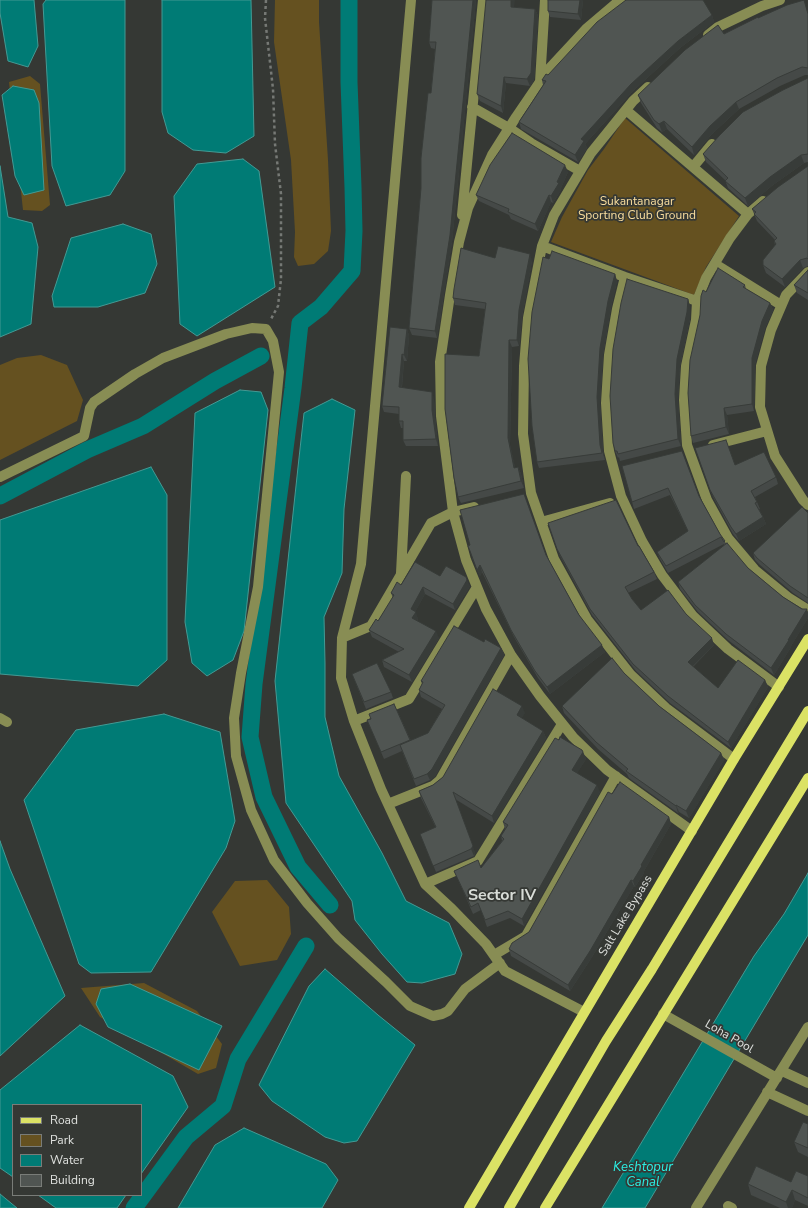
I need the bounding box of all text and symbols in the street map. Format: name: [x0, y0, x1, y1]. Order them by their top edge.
park label: Sukantanagar Sporting Club Ground: [578, 195, 696, 223]
street label: Salt Lake Bypass: [596, 873, 656, 959]
district label: Sector IV: [468, 886, 536, 906]
street label: Loha Pool: [702, 1017, 756, 1057]
legend: [12, 1104, 142, 1196]
text: Road: [50, 1112, 78, 1128]
text: Park: [50, 1132, 74, 1148]
text: Water: [50, 1152, 84, 1168]
water label: Keshtopur Canal: [613, 1160, 673, 1191]
text: Building: [50, 1172, 95, 1188]

